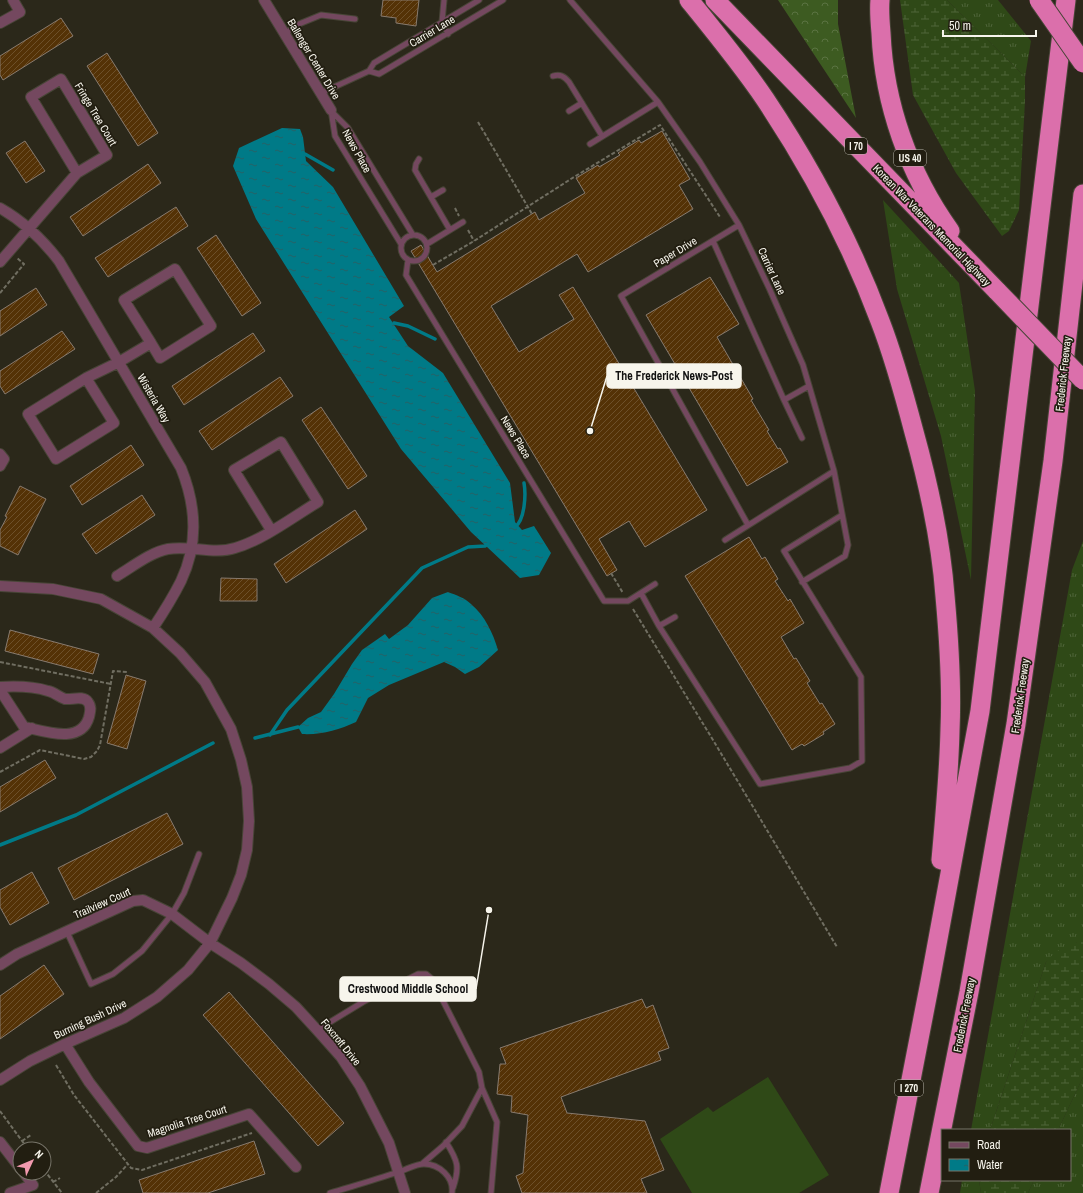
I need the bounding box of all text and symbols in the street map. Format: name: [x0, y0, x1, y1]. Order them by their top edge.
street label: Carrier Lane: [407, 12, 457, 50]
scale bar: [943, 12, 1036, 38]
street label: Ballenger Center Drive: [284, 16, 344, 102]
text: 50 m: [949, 18, 971, 34]
street label: Fringe Tree Court: [72, 80, 121, 149]
street label: News Place: [339, 127, 375, 175]
road number: I 70: [845, 138, 867, 154]
road number: US 40: [894, 150, 926, 166]
street label: Korean War Veterans Memorial Highway: [870, 161, 994, 289]
street label: Paper Drive: [651, 234, 699, 270]
street label: Carrier Lane: [755, 245, 789, 297]
street label: Frederick Freeway: [1052, 335, 1074, 412]
callout: The Frederick News-Post: [607, 364, 741, 388]
text: The Frederick News-Post: [615, 368, 734, 384]
street label: Wisteria Way: [134, 371, 174, 425]
street label: News Place: [498, 413, 534, 461]
street label: Frederick Freeway: [1008, 657, 1032, 734]
street label: Trailview Court: [71, 884, 133, 922]
street label: Frederick Freeway: [950, 976, 978, 1053]
callout: Crestwood Middle School: [340, 977, 476, 1001]
text: Crestwood Middle School: [348, 981, 468, 997]
street label: Burning Bush Drive: [51, 996, 129, 1042]
street label: Foxcroft Drive: [318, 1016, 364, 1068]
road number: I 270: [895, 1080, 923, 1096]
street label: Magnolia Tree Court: [146, 1101, 229, 1140]
legend: [941, 1129, 1071, 1181]
text: Road: [977, 1137, 1001, 1153]
north arrow: [12, 1141, 52, 1181]
text: N: [32, 1147, 46, 1161]
text: Water: [977, 1157, 1004, 1173]

